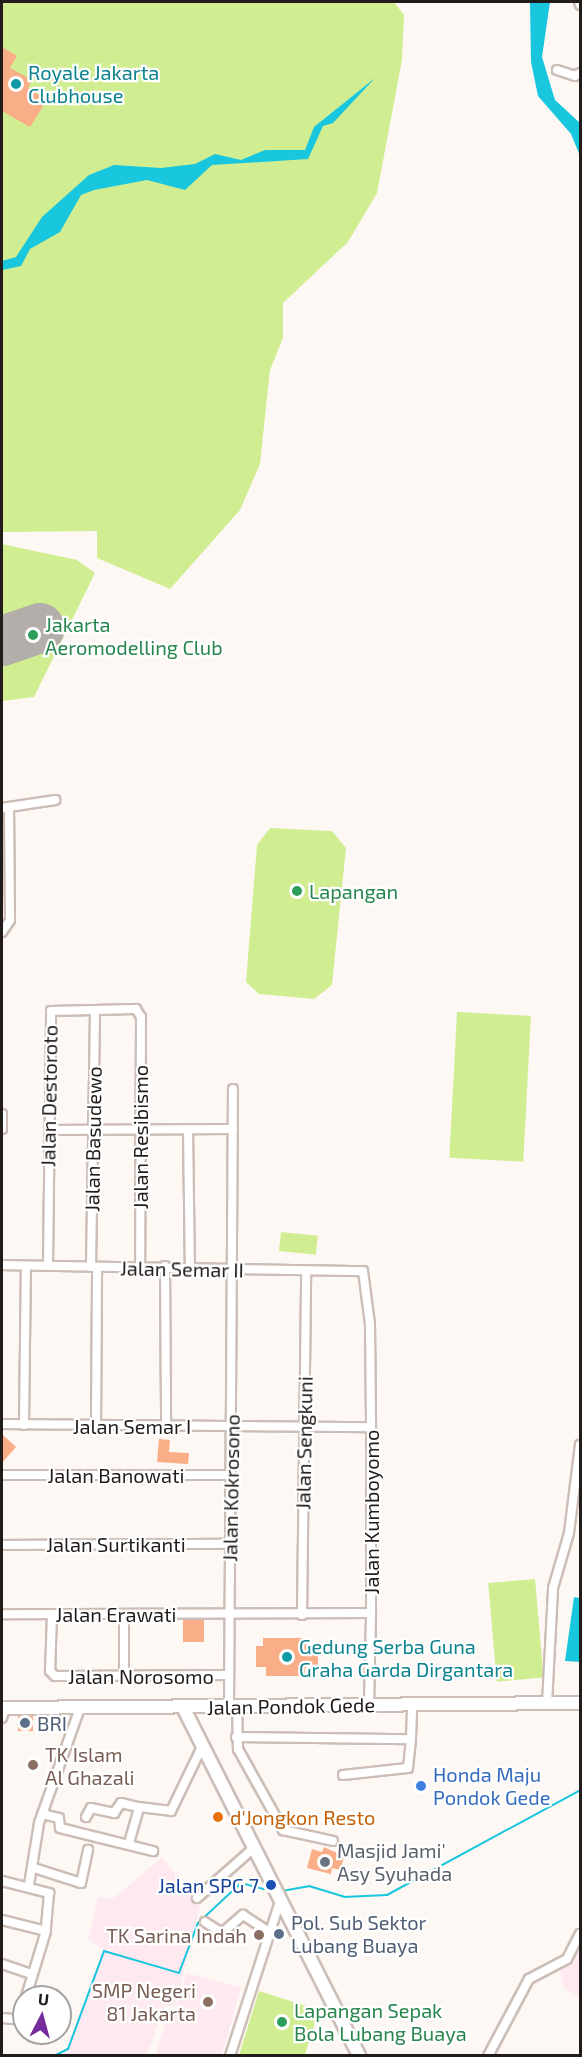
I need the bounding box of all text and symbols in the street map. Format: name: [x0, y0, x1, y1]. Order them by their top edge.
place label: Royale Jakarta Clubhouse: [28, 60, 160, 107]
marker: Royale Jakarta Clubhouse: [9, 77, 23, 91]
place label: Jakarta Aeromodelling Club: [45, 612, 223, 659]
marker: Jakarta Aeromodelling Club: [26, 628, 40, 642]
place label: Lapangan: [309, 879, 398, 903]
marker: Lapangan: [290, 884, 304, 898]
street label: Jalan Destoroto: [36, 1025, 62, 1167]
street label: Jalan Resibismo: [128, 1065, 152, 1209]
street label: Jalan Basudewo: [80, 1066, 106, 1212]
street label: Jalan Semar II: [120, 1256, 244, 1282]
street label: Jalan Sengkuni: [291, 1376, 317, 1510]
street label: Jalan Semar I: [73, 1414, 191, 1438]
street label: Jalan Kokrosono: [218, 1414, 244, 1562]
street label: Jalan Kumboyomo: [359, 1430, 383, 1594]
street label: Jalan Banowati: [47, 1463, 185, 1487]
street label: Jalan Surtikanti: [46, 1532, 186, 1556]
street label: Jalan Erawati: [56, 1602, 176, 1626]
place label: Gedung Serba Guna Graha Garda Dirgantara: [299, 1634, 513, 1681]
marker: Gedung Serba Guna Graha Garda Dirgantara: [280, 1650, 294, 1664]
street label: Jalan Norosomo: [68, 1664, 214, 1688]
street label: Jalan Pondok Gede: [207, 1693, 375, 1719]
place label: BRI: [37, 1711, 67, 1735]
marker: BRI: [18, 1716, 32, 1730]
place label: TK Islam Al Ghazali: [45, 1742, 135, 1789]
marker: TK Islam Al Ghazali: [26, 1758, 40, 1772]
place label: Honda Maju Pondok Gede: [433, 1762, 551, 1809]
marker: Honda Maju Pondok Gede: [414, 1779, 428, 1793]
place label: d'Jongkon Resto: [230, 1805, 375, 1829]
marker: d'Jongkon Resto: [211, 1810, 225, 1824]
place label: Masjid Jami' Asy Syuhada: [337, 1838, 453, 1885]
marker: Masjid Jami' Asy Syuhada: [318, 1855, 332, 1869]
place label: Jalan SPG 7: [158, 1873, 259, 1897]
marker: Jalan SPG 7: [264, 1878, 278, 1892]
place label: Pol. Sub Sektor Lubang Buaya: [291, 1910, 427, 1957]
place label: TK Sarina Indah: [106, 1923, 247, 1947]
marker: Pol. Sub Sektor Lubang Buaya: [272, 1927, 286, 1941]
marker: TK Sarina Indah: [252, 1928, 266, 1942]
place label: SMP Negeri 81 Jakarta: [91, 1978, 196, 2025]
north arrow: [12, 1985, 72, 2045]
text: U: [37, 1989, 50, 2009]
marker: SMP Negeri 81 Jakarta: [201, 1995, 215, 2009]
place label: Lapangan Sepak Bola Lubang Buaya: [294, 1998, 467, 2045]
marker: Lapangan Sepak Bola Lubang Buaya: [275, 2015, 289, 2029]

